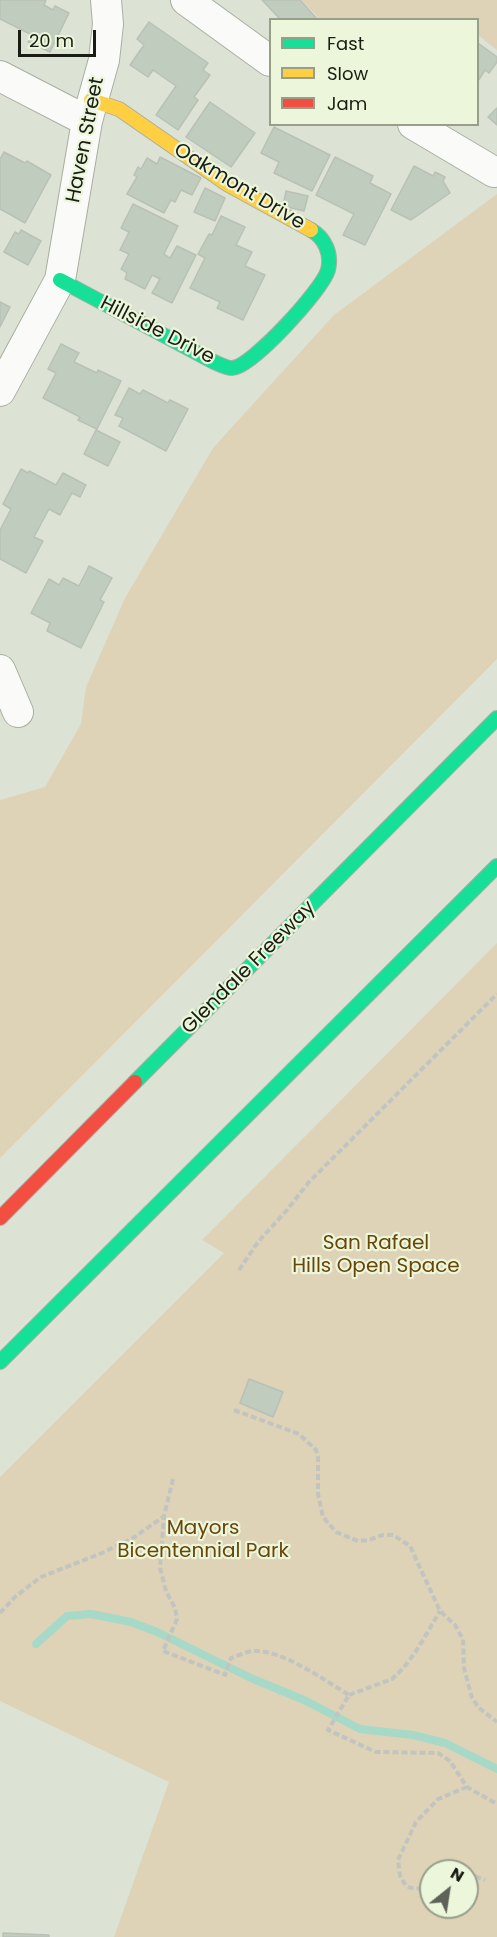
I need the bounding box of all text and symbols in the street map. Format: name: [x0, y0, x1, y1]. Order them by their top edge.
scale bar: [21, 18, 99, 56]
legend: [269, 18, 479, 126]
text: 20 m: [29, 28, 74, 53]
text: Fast: [327, 31, 364, 56]
text: Slow: [327, 61, 368, 86]
street label: Haven Street: [62, 75, 110, 205]
text: Jam: [327, 91, 367, 116]
street label: Oakmont Drive: [169, 138, 309, 236]
street label: Hillside Drive: [96, 292, 218, 370]
street label: Glendale Freeway: [177, 896, 321, 1040]
park label: San Rafael Hills Open Space: [292, 1232, 460, 1279]
park label: Mayors Bicentennial Park: [117, 1517, 289, 1564]
north arrow: [419, 1859, 479, 1919]
text: N: [446, 1862, 468, 1888]

